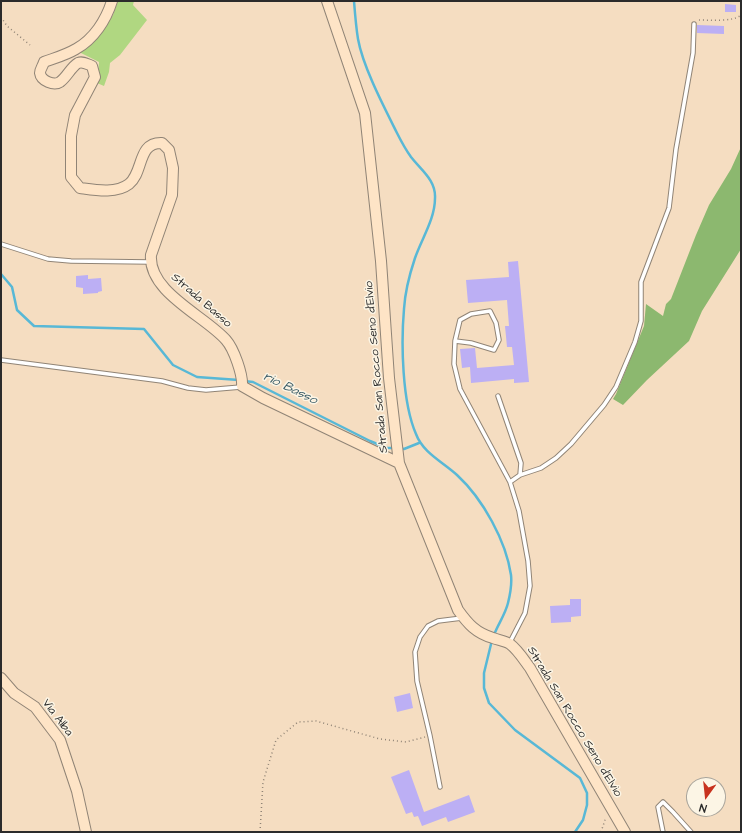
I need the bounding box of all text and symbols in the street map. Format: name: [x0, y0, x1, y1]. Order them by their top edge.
street label: Strada Basso: [168, 271, 234, 331]
street label: Strada San Rocco Seno d'Elvio: [362, 280, 392, 454]
water label: rio Basso: [261, 369, 319, 409]
street label: Strada San Rocco Seno d'Elvio: [523, 644, 625, 800]
street label: Via Alba: [38, 697, 76, 739]
north arrow: [686, 777, 726, 817]
text: N: [698, 800, 708, 816]

